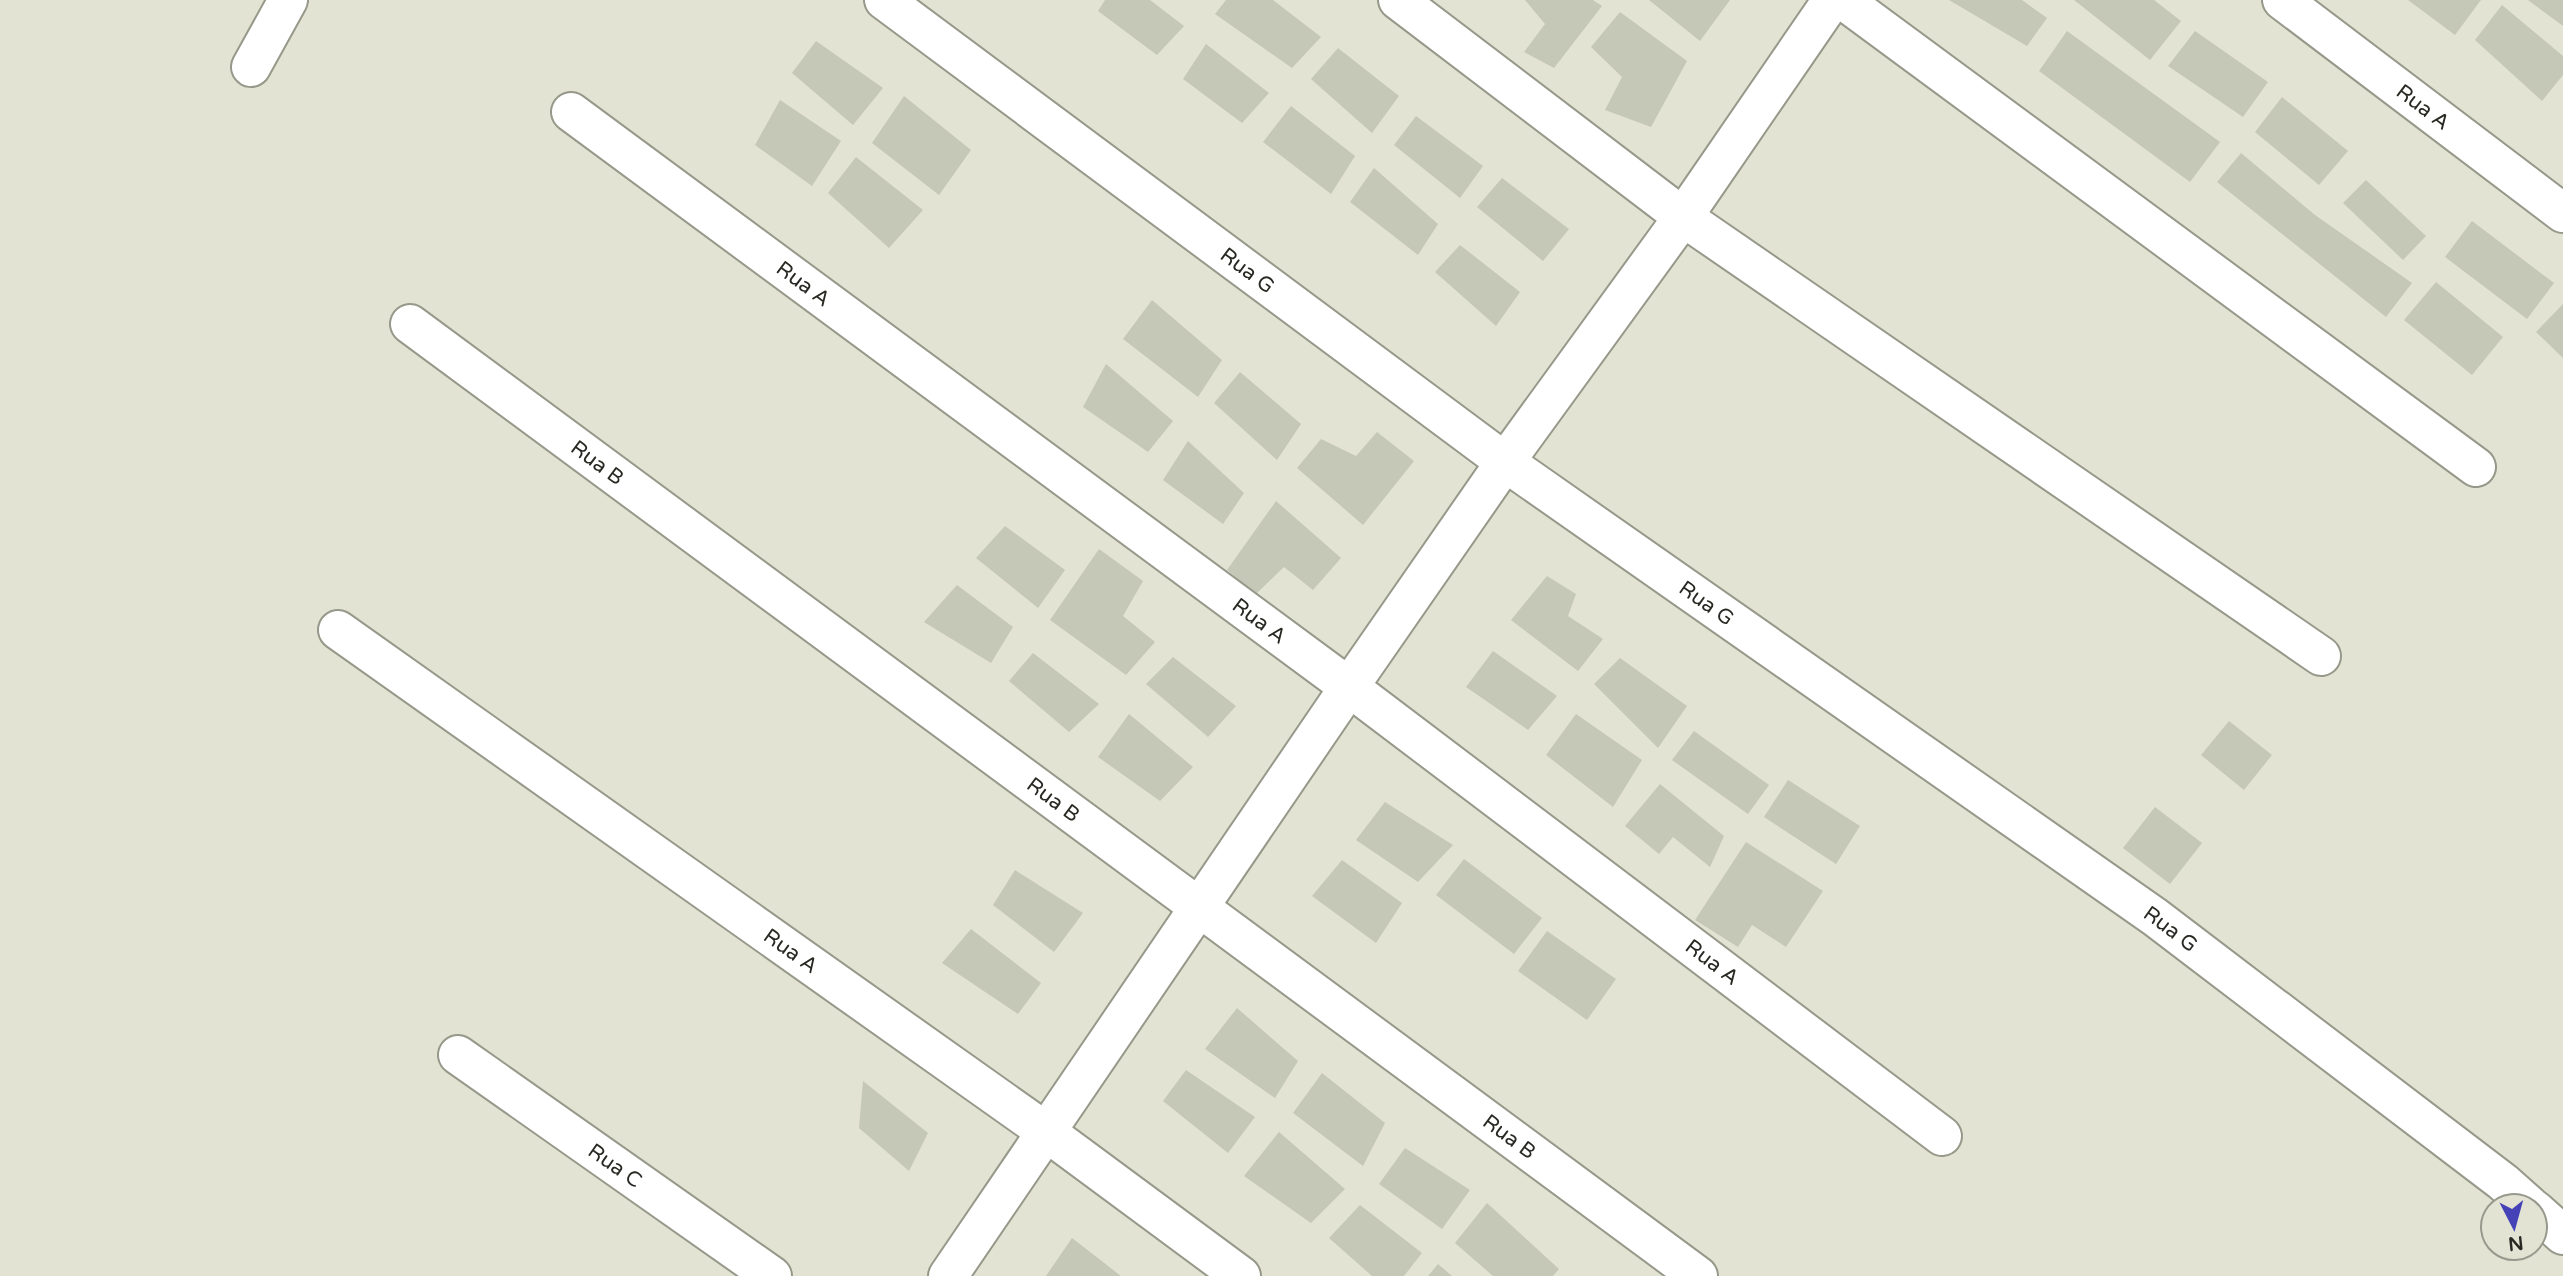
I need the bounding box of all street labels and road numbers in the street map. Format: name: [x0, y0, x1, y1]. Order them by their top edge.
street label: Rua A: [2391, 79, 2454, 136]
street label: Rua G: [1215, 243, 1279, 299]
street label: Rua A: [771, 256, 835, 312]
street label: Rua B: [566, 435, 628, 491]
street label: Rua G: [1674, 576, 1738, 631]
street label: Rua A: [1227, 593, 1291, 649]
street label: Rua B: [1022, 772, 1084, 828]
street label: Rua G: [2139, 901, 2202, 958]
street label: Rua A: [759, 924, 823, 979]
street label: Rua A: [1680, 934, 1744, 991]
street label: Rua B: [1478, 1109, 1540, 1165]
street label: Rua C: [583, 1139, 646, 1193]

